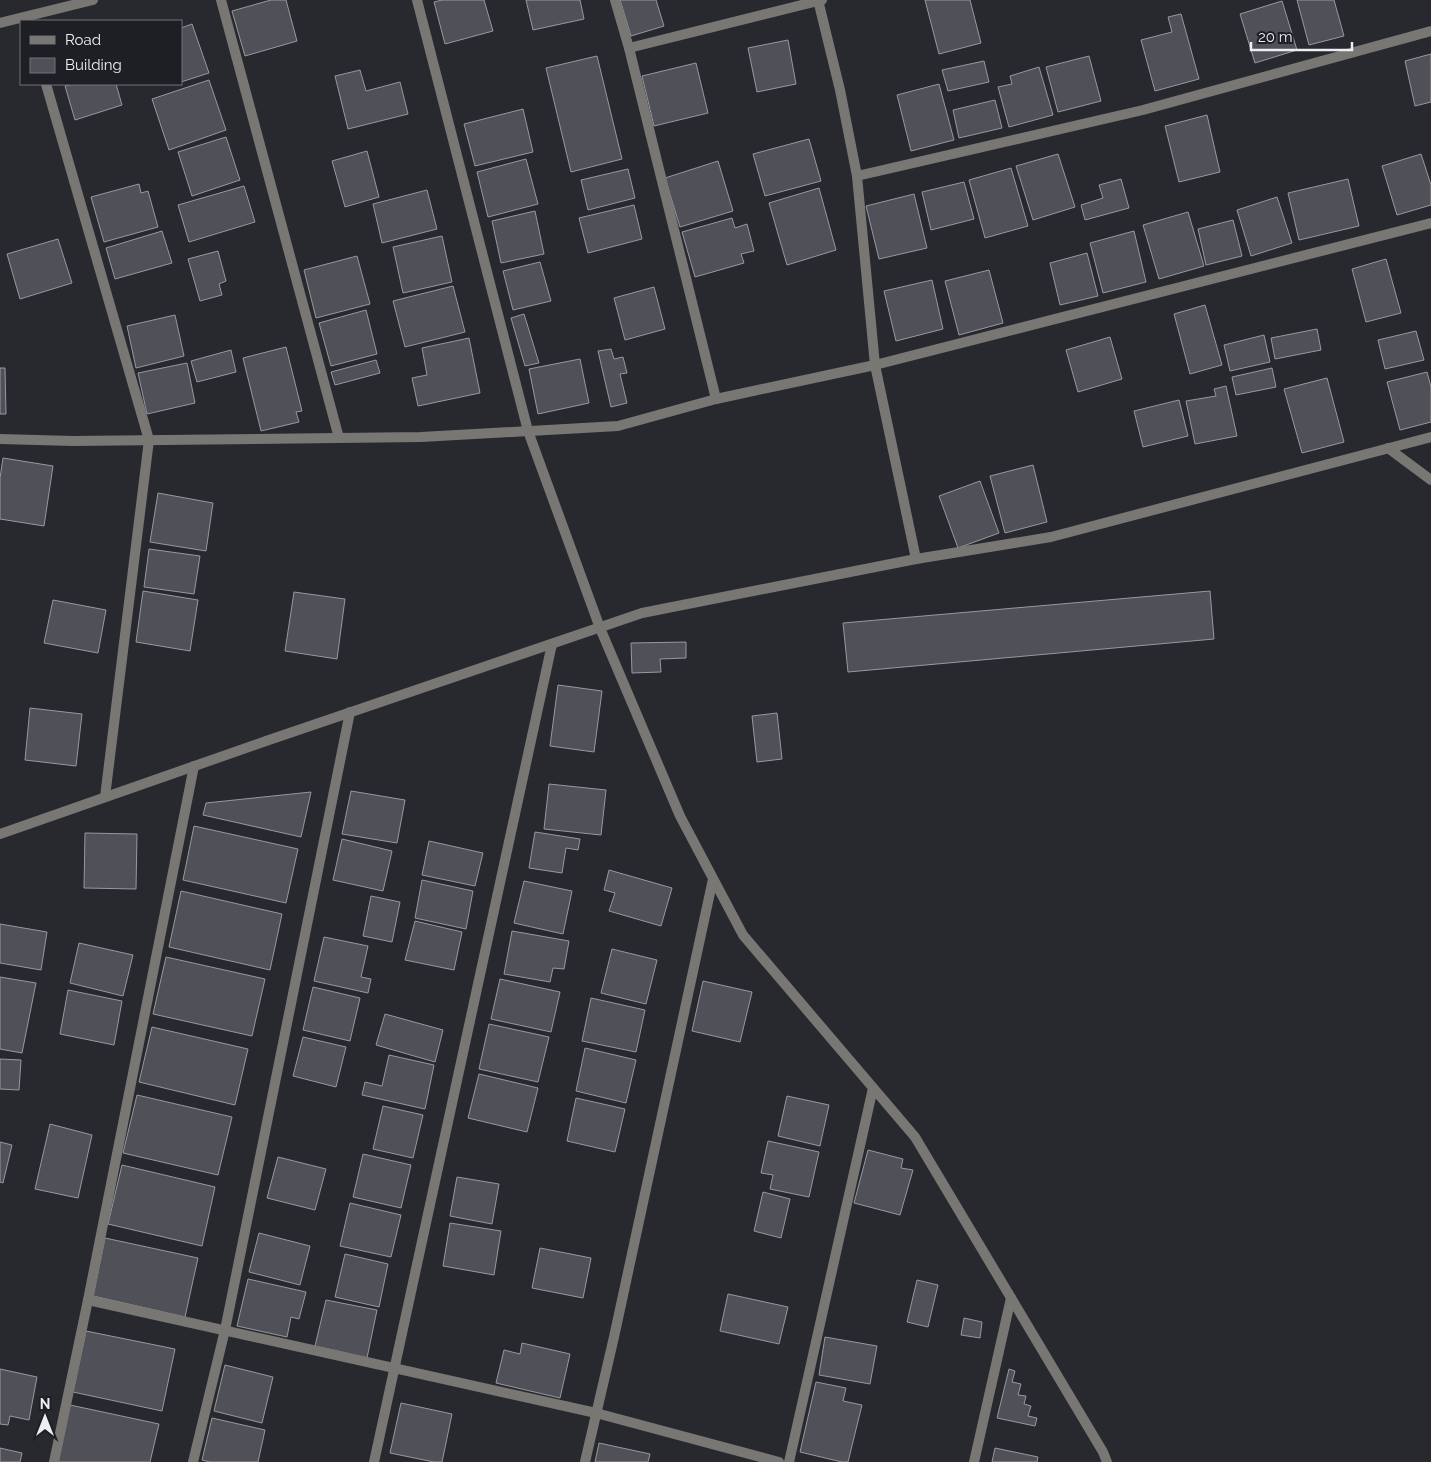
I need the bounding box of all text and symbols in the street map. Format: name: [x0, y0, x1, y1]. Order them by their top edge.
legend: [20, 20, 182, 85]
scale bar: [1251, 20, 1352, 52]
text: 20 m: [1258, 28, 1293, 46]
text: Road: [65, 31, 101, 49]
text: Building: [65, 56, 122, 74]
north arrow: [20, 1392, 70, 1442]
text: N: [40, 1396, 50, 1412]

